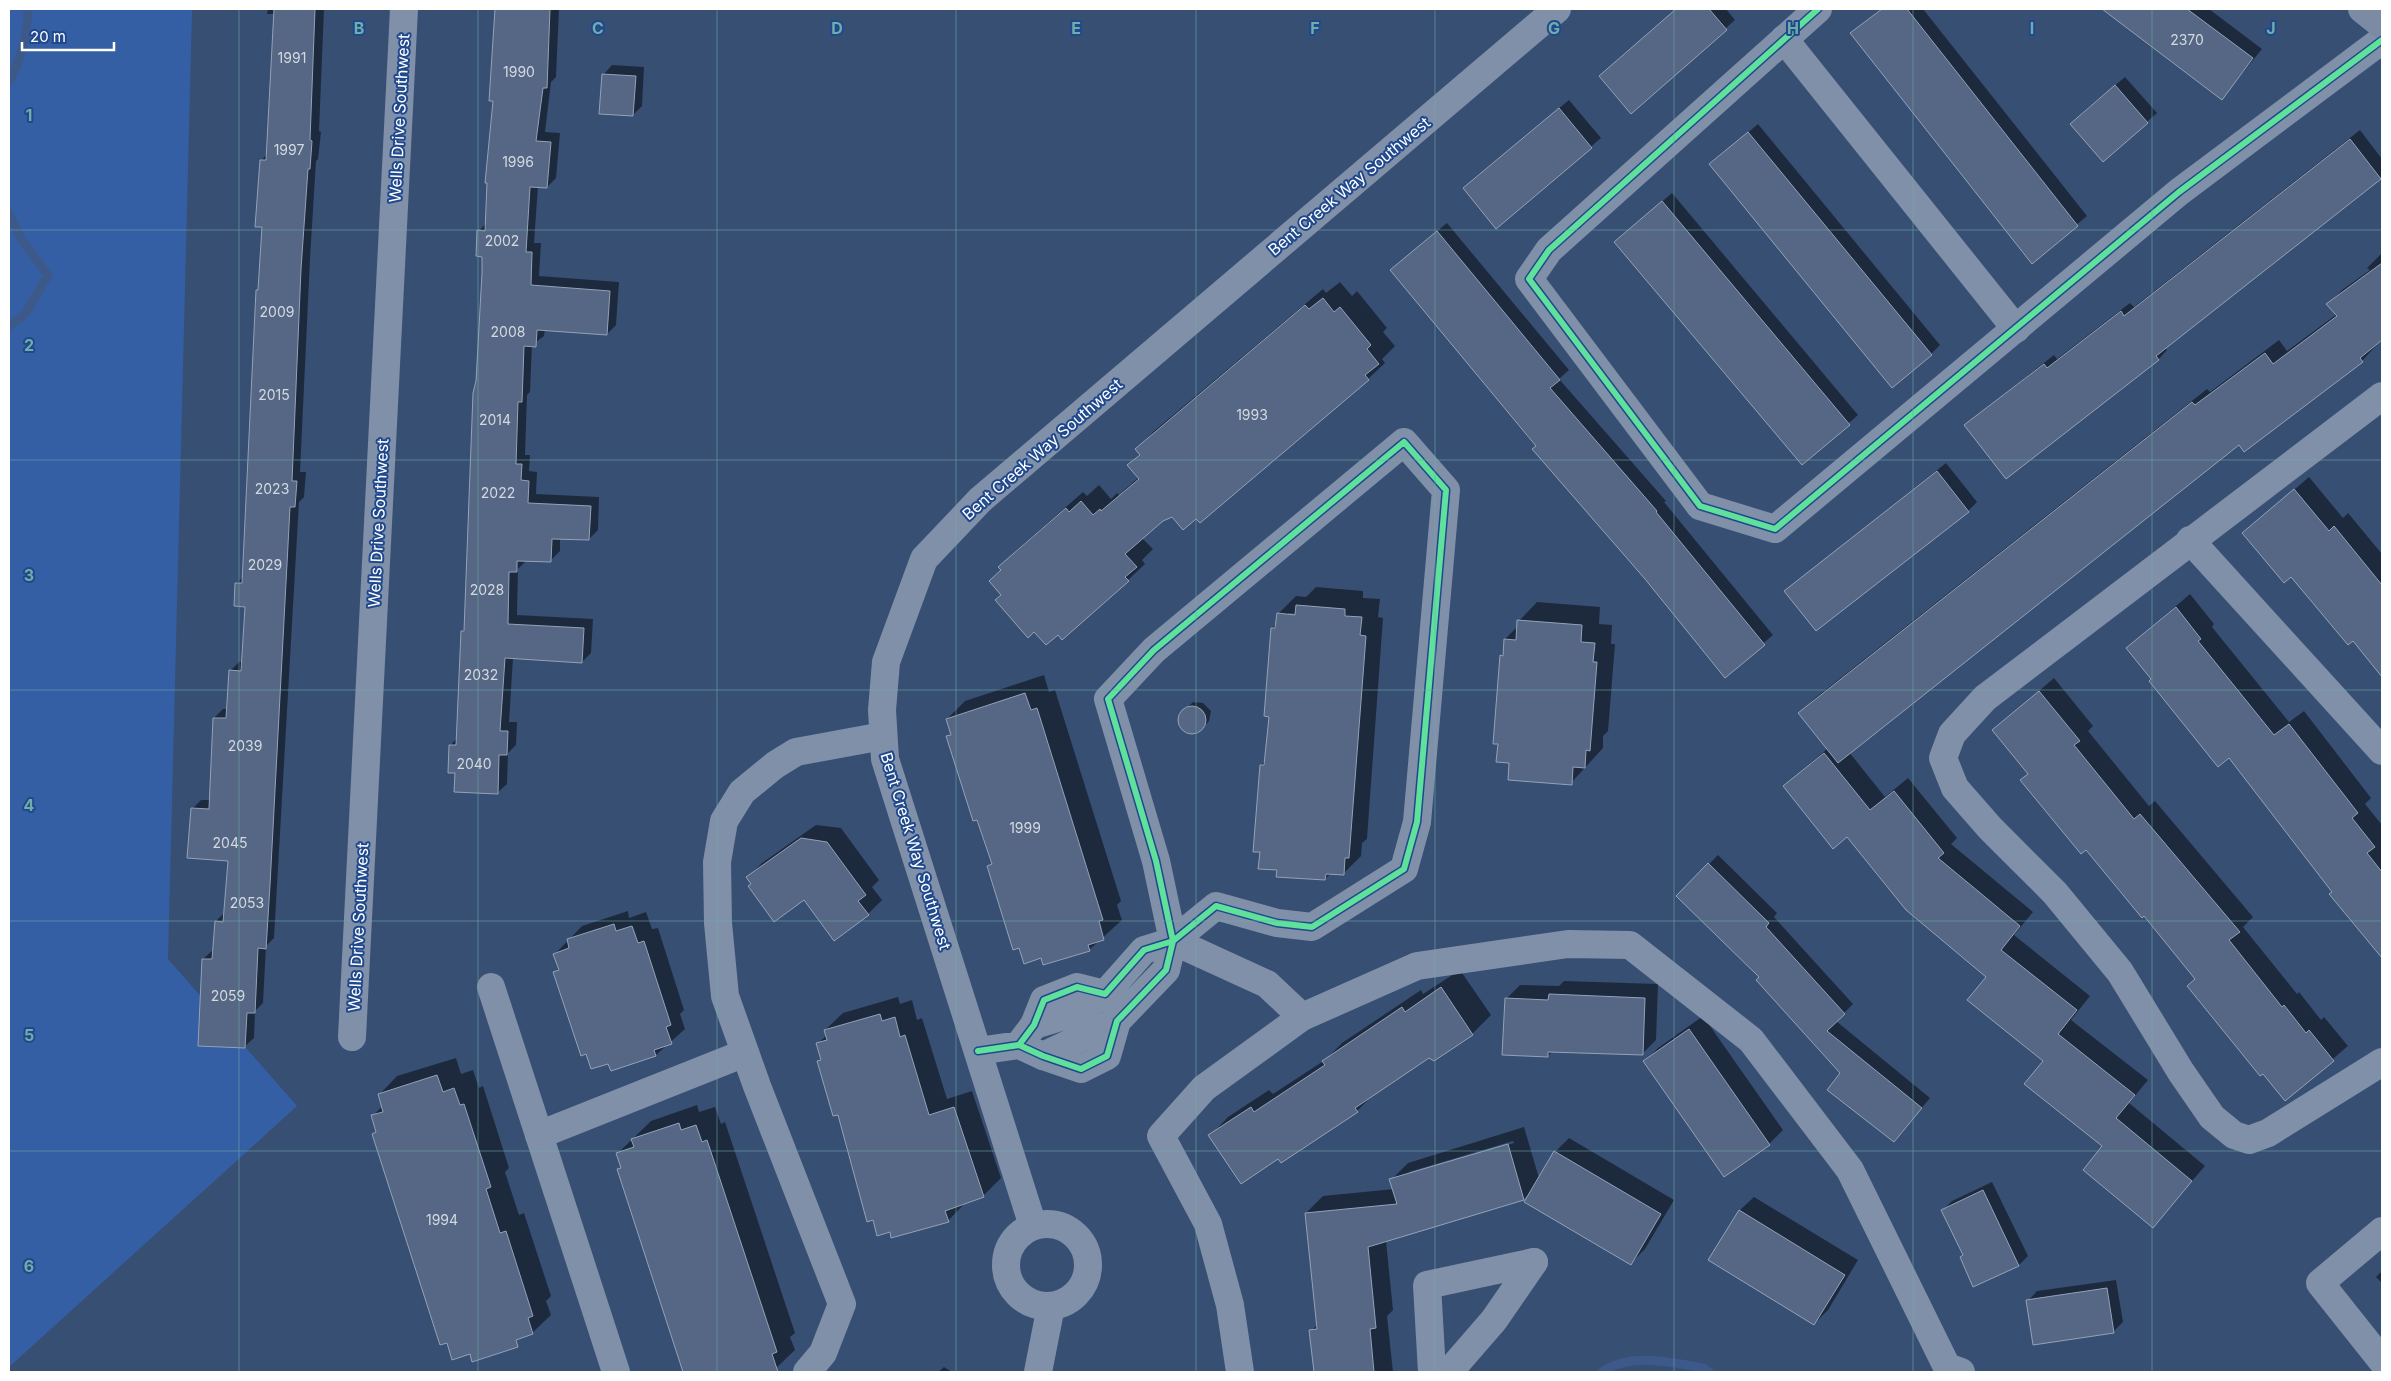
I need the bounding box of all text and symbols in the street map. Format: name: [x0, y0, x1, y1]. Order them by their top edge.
text: B: [354, 18, 364, 38]
text: C: [592, 18, 604, 38]
text: D: [831, 18, 843, 38]
text: E: [1071, 18, 1081, 38]
text: F: [1310, 18, 1320, 38]
text: G: [1548, 18, 1560, 38]
text: H: [1787, 18, 1799, 38]
text: I: [2030, 18, 2034, 38]
text: J: [2266, 18, 2276, 38]
scale bar: [22, 20, 115, 52]
text: 20 m: [30, 27, 66, 46]
house number: 2370: [2170, 31, 2204, 48]
street label: Wells Drive Southwest: [385, 33, 413, 203]
house number: 1991: [278, 49, 306, 66]
house number: 1990: [503, 63, 535, 80]
text: 1: [26, 105, 32, 125]
street label: Bent Creek Way Southwest: [1264, 112, 1434, 260]
house number: 1997: [274, 141, 304, 158]
house number: 1996: [502, 153, 534, 170]
house number: 2002: [485, 232, 519, 249]
house number: 2009: [260, 303, 294, 320]
house number: 2008: [491, 323, 525, 340]
text: 2: [24, 335, 34, 355]
street label: Bent Creek Way Southwest: [958, 374, 1126, 524]
house number: 2015: [258, 386, 290, 403]
house number: 1993: [1236, 406, 1268, 423]
house number: 2014: [479, 411, 511, 428]
street label: Wells Drive Southwest: [364, 438, 392, 608]
house number: 2023: [255, 480, 289, 497]
house number: 2022: [481, 484, 515, 501]
house number: 2029: [248, 556, 282, 573]
text: 3: [24, 565, 34, 585]
house number: 2028: [470, 581, 504, 598]
house number: 2032: [464, 666, 498, 683]
house number: 2039: [228, 737, 262, 754]
street label: Bent Creek Way Southwest: [876, 750, 956, 952]
house number: 2040: [456, 755, 492, 772]
text: 4: [24, 795, 35, 815]
house number: 1999: [1009, 819, 1041, 836]
house number: 2045: [213, 834, 247, 851]
street label: Wells Drive Southwest: [344, 842, 372, 1012]
house number: 2053: [230, 894, 264, 911]
house number: 2059: [211, 987, 245, 1004]
text: 5: [24, 1025, 34, 1045]
house number: 1994: [426, 1211, 458, 1228]
text: 6: [24, 1256, 34, 1276]

